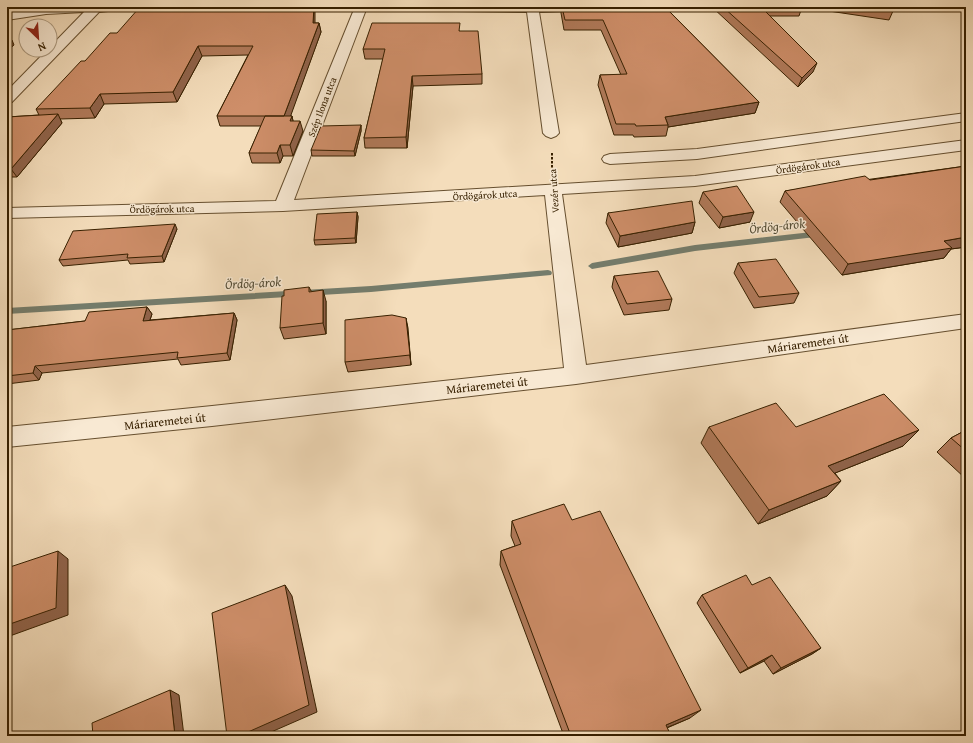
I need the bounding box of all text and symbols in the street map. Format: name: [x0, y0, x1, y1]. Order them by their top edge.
north arrow: [18, 18, 58, 58]
text: N: [35, 38, 49, 56]
street label: Szép Ilona utca: [304, 75, 340, 139]
street label: Ördögárok utca: [775, 154, 841, 178]
street label: Vezér utca: [545, 168, 563, 214]
street label: Ördögárok utca: [452, 186, 518, 204]
street label: Ördögárok utca: [130, 201, 195, 217]
water label: Ördög-árok: [748, 214, 806, 238]
water label: Ördög-árok: [225, 272, 281, 294]
street label: Máriaremetei út: [766, 329, 851, 357]
street label: Máriaremetei út: [445, 372, 529, 398]
street label: Máriaremetei út: [123, 408, 207, 434]

